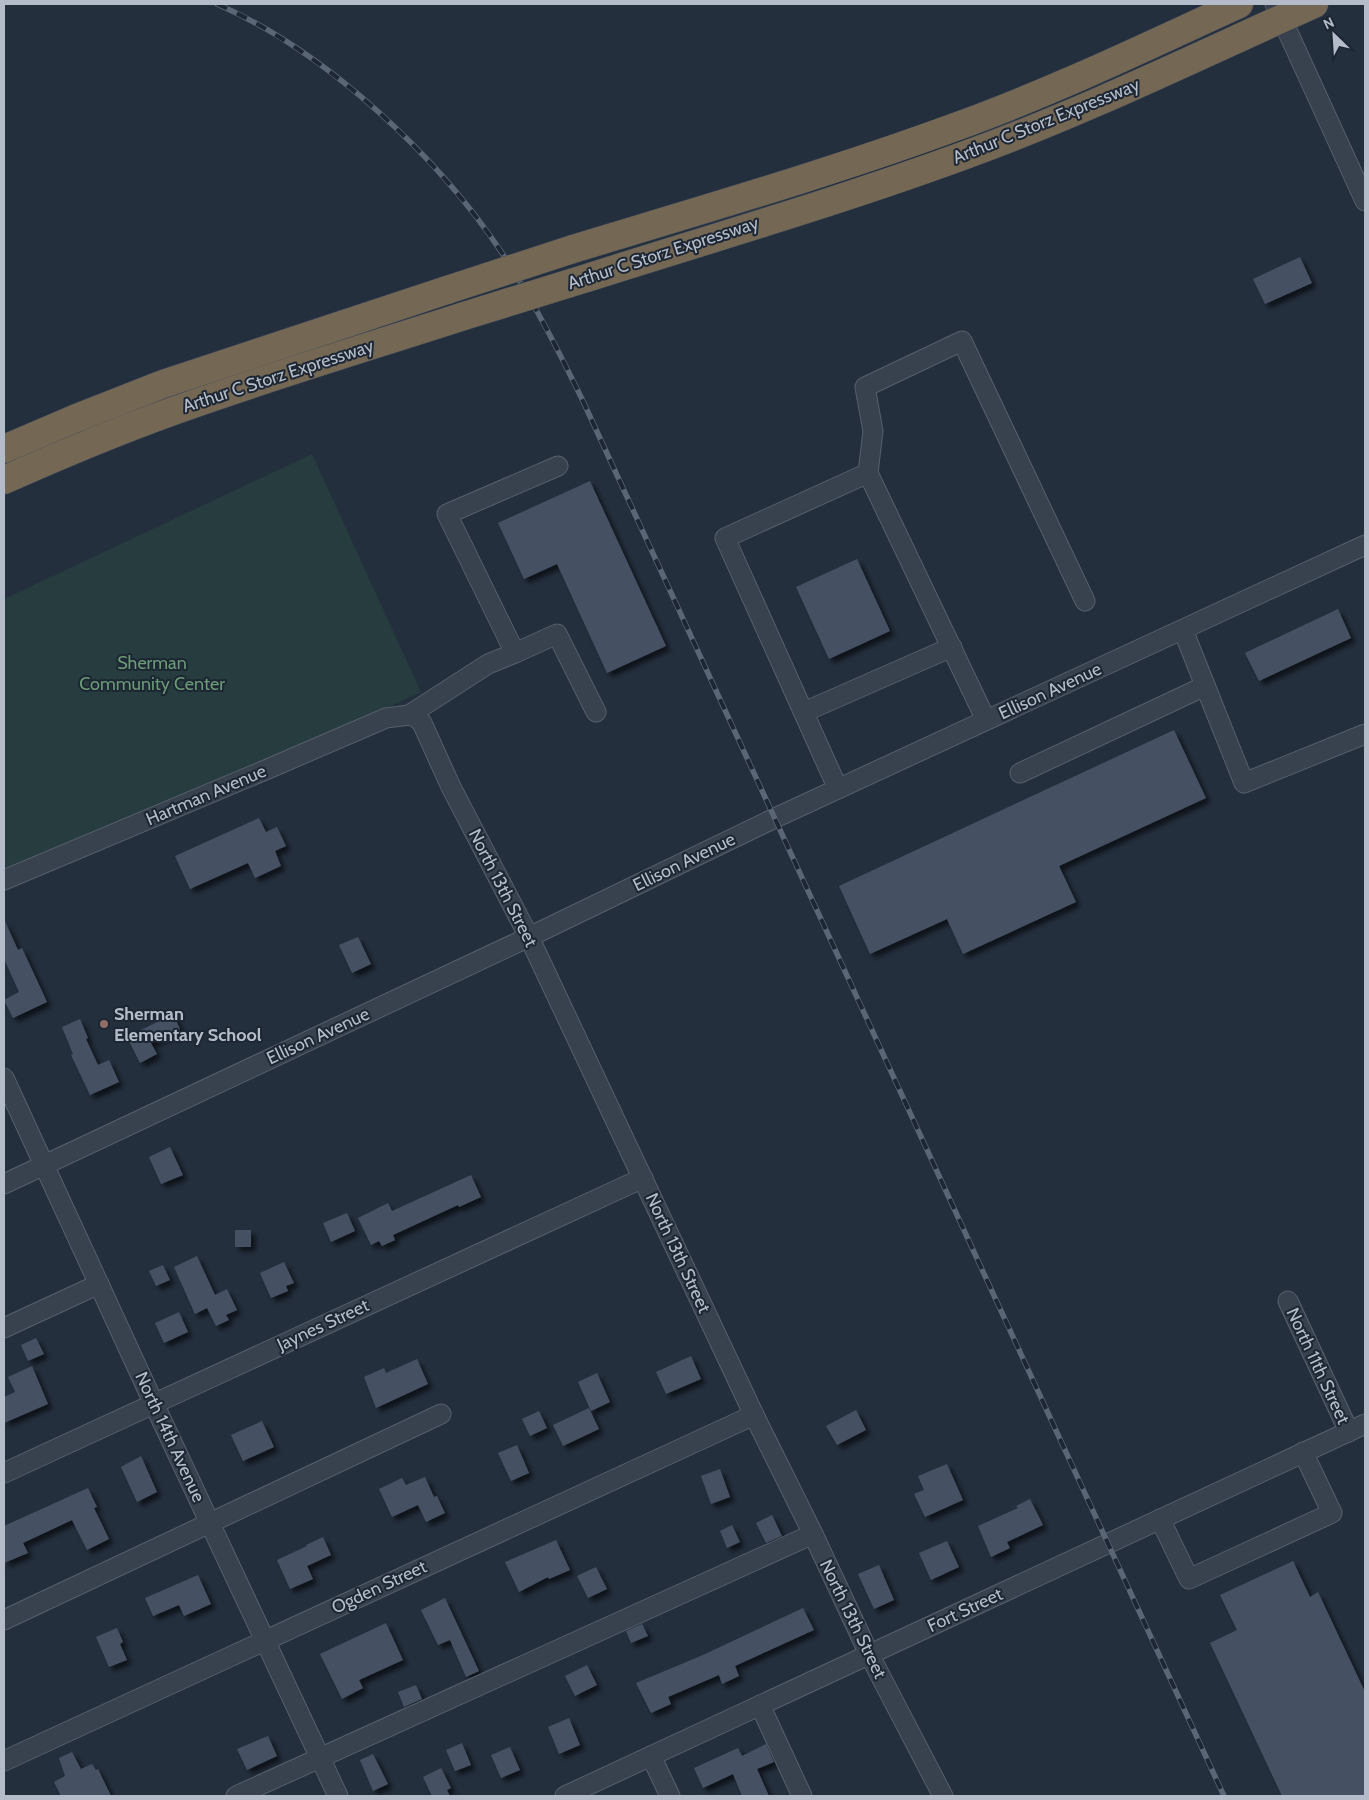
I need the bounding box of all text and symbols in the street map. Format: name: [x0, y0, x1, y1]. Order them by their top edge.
north arrow: [1309, 10, 1359, 60]
text: N: [1320, 13, 1337, 33]
street label: Arthur C Storz Expressway: [949, 73, 1143, 169]
street label: Arthur C Storz Expressway: [565, 212, 761, 294]
street label: Arthur C Storz Expressway: [180, 335, 376, 417]
park label: Sherman Community Center: [79, 652, 225, 695]
street label: Ellison Avenue: [995, 658, 1105, 724]
street label: Hartman Avenue: [143, 760, 269, 830]
street label: North 13th Street: [464, 825, 542, 951]
street label: Ellison Avenue: [629, 828, 739, 896]
place label: Sherman Elementary School: [114, 1003, 262, 1046]
street label: Ellison Avenue: [263, 1003, 373, 1069]
marker: Sherman Elementary School: [98, 1018, 110, 1030]
street label: North 13th Street: [641, 1190, 715, 1316]
street label: Jaynes Street: [273, 1294, 372, 1356]
street label: North 11th Street: [1281, 1304, 1355, 1428]
street label: North 14th Avenue: [130, 1368, 210, 1506]
street label: Ogden Street: [328, 1555, 430, 1619]
street label: North 13th Street: [815, 1556, 891, 1682]
street label: Fort Street: [924, 1583, 1006, 1637]

